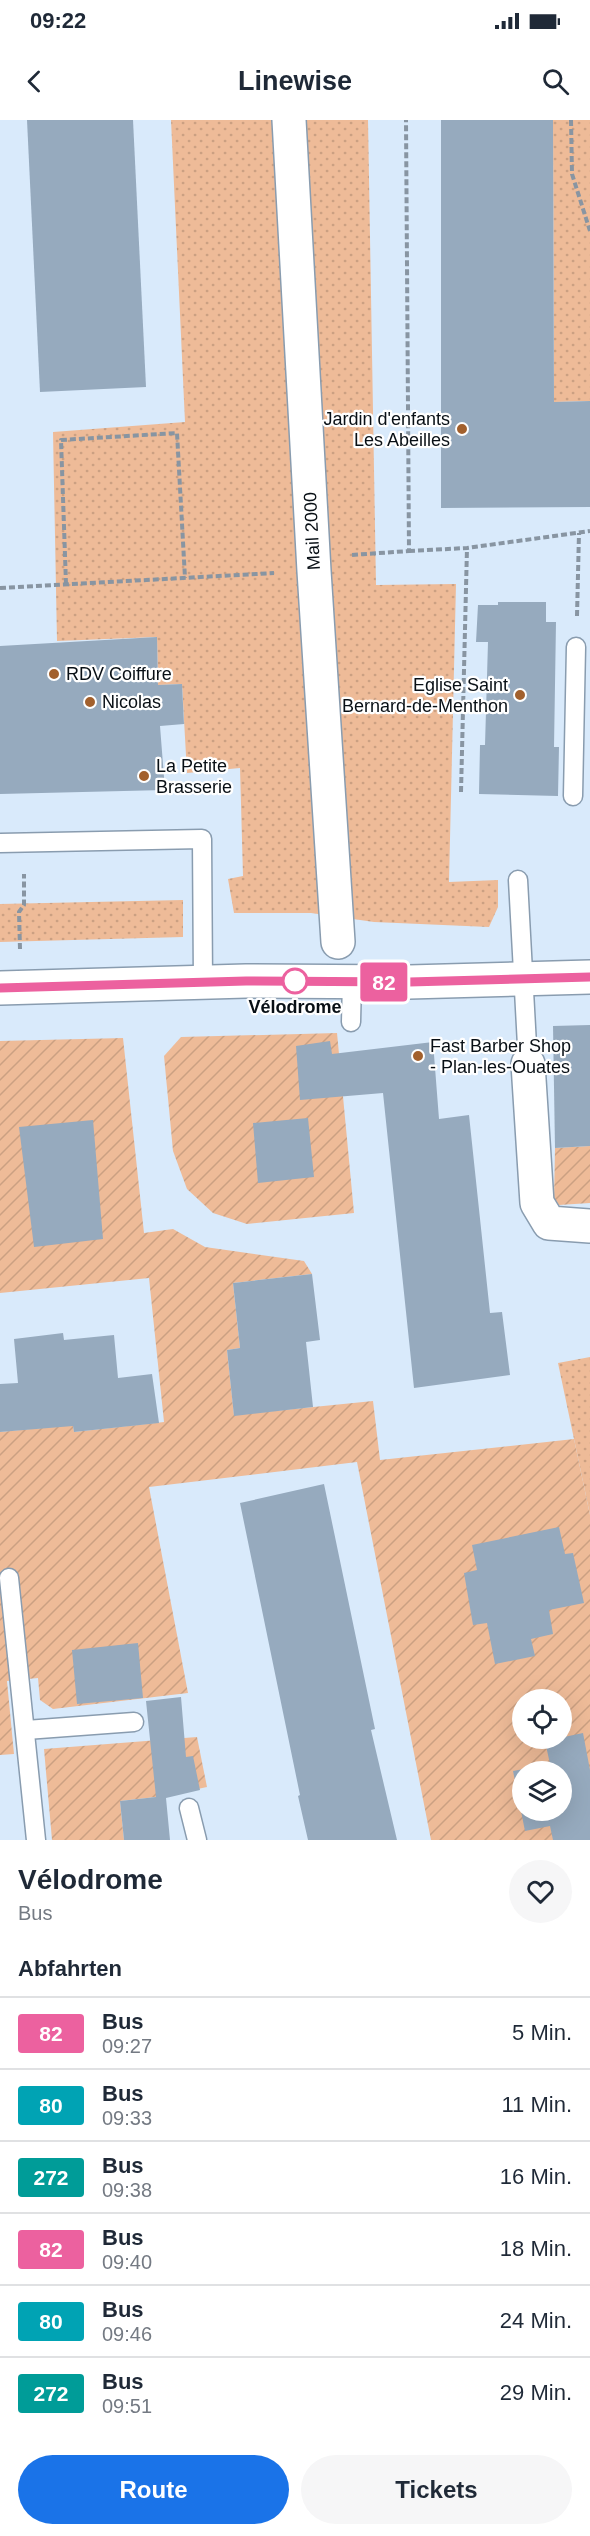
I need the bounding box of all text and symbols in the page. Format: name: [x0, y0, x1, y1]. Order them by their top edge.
text: 09:22: [30, 8, 86, 33]
icon: back: [18, 65, 51, 98]
icon: search: [539, 65, 572, 98]
text: Linewise: [238, 66, 352, 96]
place label: Jardin d'enfants Les Abeilles: [323, 409, 450, 450]
marker: Jardin d'enfants Les Abeilles: [455, 422, 469, 436]
street label: Mail 2000: [300, 492, 324, 570]
place label: RDV Coiffure: [66, 664, 172, 684]
marker: RDV Coiffure: [47, 667, 61, 681]
place label: Eglise Saint Bernard-de-Menthon: [342, 675, 508, 716]
marker: Eglise Saint Bernard-de-Menthon: [513, 688, 527, 702]
place label: Nicolas: [102, 692, 161, 712]
marker: Nicolas: [83, 695, 97, 709]
place label: La Petite Brasserie: [156, 756, 232, 797]
marker: La Petite Brasserie: [137, 769, 151, 783]
line badge: 82: [357, 962, 411, 1002]
marker: Vélodrome: [282, 968, 308, 994]
text: 82: [372, 971, 396, 994]
place label: Vélodrome: [248, 997, 342, 1017]
place label: Fast Barber Shop - Plan-les-Ouates: [430, 1036, 571, 1077]
marker: Fast Barber Shop - Plan-les-Ouates: [411, 1049, 425, 1063]
map controls: [512, 1689, 572, 1821]
button: locate: [512, 1689, 572, 1749]
button: layers: [512, 1761, 572, 1821]
button: heart: [509, 1860, 572, 1923]
text: Vélodrome: [18, 1864, 163, 1895]
text: Bus: [18, 1902, 52, 1924]
text: Abfahrten: [18, 1956, 122, 1981]
text: Bus: [102, 2009, 144, 2034]
text: 5 Min.: [512, 2020, 572, 2045]
text: 82: [39, 2022, 63, 2045]
text: 09:27: [102, 2035, 152, 2057]
text: Bus: [102, 2081, 144, 2106]
text: 11 Min.: [501, 2092, 572, 2117]
text: 80: [39, 2094, 63, 2117]
text: 09:33: [102, 2107, 152, 2129]
text: Bus: [102, 2153, 144, 2178]
text: 16 Min.: [500, 2164, 572, 2189]
text: 272: [33, 2166, 69, 2189]
text: 09:38: [102, 2179, 152, 2201]
text: Bus: [102, 2225, 144, 2250]
text: 18 Min.: [500, 2236, 572, 2261]
text: 82: [39, 2238, 63, 2261]
text: 09:40: [102, 2251, 152, 2273]
text: Bus: [102, 2297, 144, 2322]
text: 24 Min.: [500, 2308, 572, 2333]
text: 80: [39, 2310, 63, 2333]
text: 09:46: [102, 2323, 152, 2345]
text: Bus: [102, 2369, 144, 2394]
text: 29 Min.: [500, 2380, 572, 2405]
text: 272: [33, 2382, 69, 2405]
text: 09:51: [102, 2395, 152, 2417]
button: Route: [18, 2455, 289, 2524]
button: Tickets: [301, 2455, 572, 2524]

